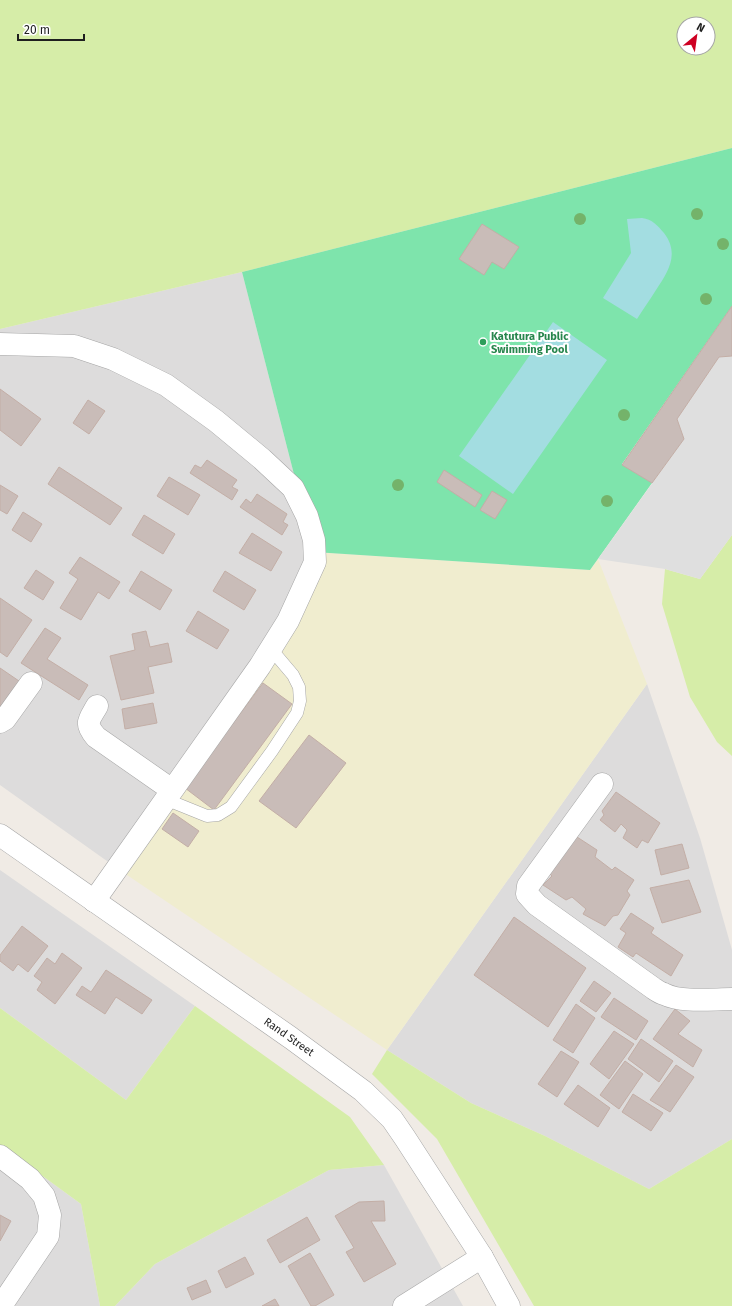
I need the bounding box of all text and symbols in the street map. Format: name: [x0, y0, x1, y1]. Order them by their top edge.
scale bar: [18, 16, 84, 42]
north arrow: [676, 16, 716, 56]
text: N: [694, 20, 707, 35]
text: 20 m: [24, 23, 50, 37]
place label: Katutura Public Swimming Pool: [491, 330, 569, 356]
marker: Katutura Public Swimming Pool: [478, 337, 488, 347]
street label: Rand Street: [261, 1015, 317, 1059]

